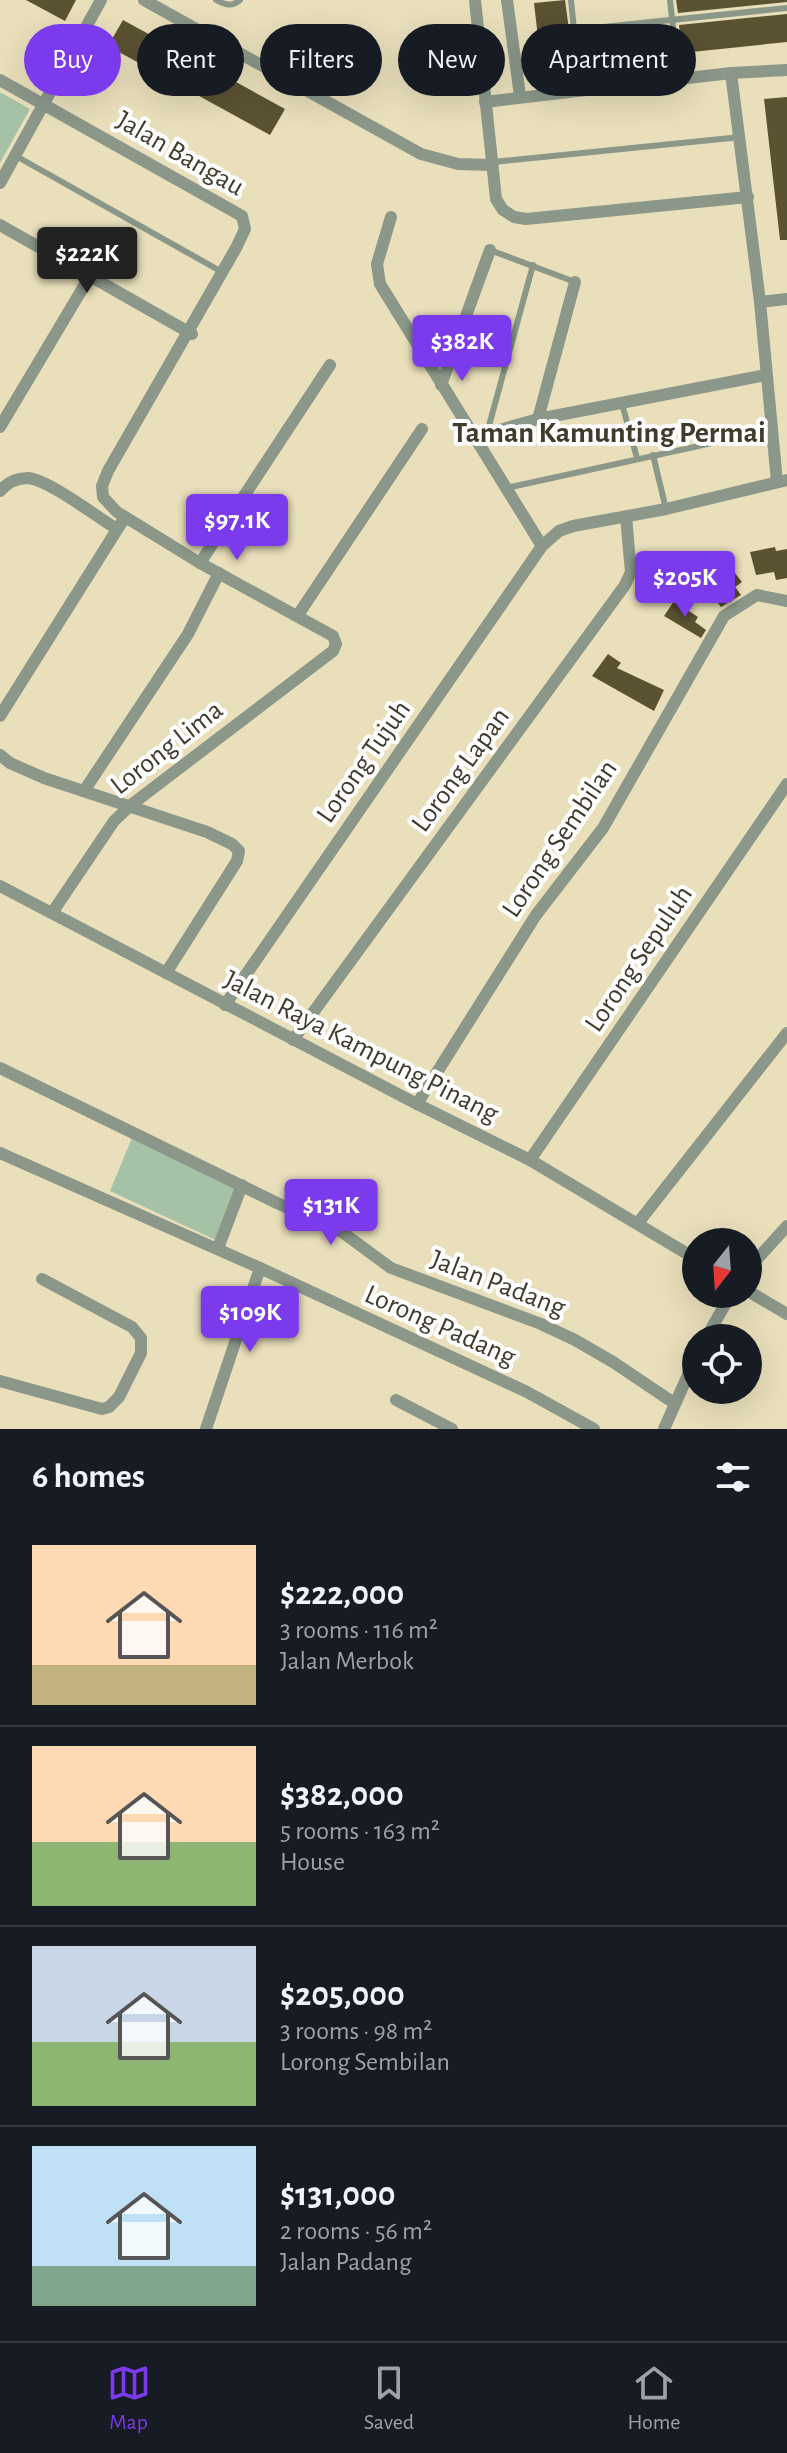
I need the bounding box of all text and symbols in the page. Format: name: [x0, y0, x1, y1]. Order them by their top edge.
chip: Buy: [24, 24, 121, 96]
chip: Rent: [137, 24, 244, 96]
chip: Filters: [260, 24, 382, 96]
chip: New: [398, 24, 505, 96]
chip: Apartment: [521, 24, 696, 96]
street label: Jalan Bangau: [111, 106, 249, 202]
pin: $222K: [31, 227, 143, 295]
text: $222K: [55, 240, 119, 266]
pin: $382K: [406, 315, 518, 383]
text: $382K: [430, 328, 494, 354]
district label: Taman Kamunting Permai: [452, 418, 766, 448]
pin: $97.1K: [172, 494, 302, 562]
text: $97.1K: [204, 507, 270, 533]
pin: $205K: [629, 551, 741, 619]
text: $205K: [653, 564, 717, 590]
street label: Lorong Lima: [106, 696, 228, 800]
street label: Lorong Tujuh: [312, 696, 416, 828]
street label: Lorong Lapan: [407, 703, 515, 837]
street label: Lorong Sembilan: [497, 755, 623, 923]
street label: Lorong Sepuluh: [580, 881, 698, 1037]
street label: Jalan Raya Kampung Pinang: [219, 966, 503, 1129]
pin: $131K: [275, 1179, 387, 1247]
text: $131K: [303, 1192, 359, 1218]
north arrow: [682, 1228, 762, 1308]
map controls: [682, 1228, 762, 1404]
street label: Jalan Padang: [427, 1246, 569, 1323]
street label: Lorong Padang: [360, 1280, 520, 1372]
pin: $109K: [194, 1286, 306, 1354]
text: $109K: [219, 1299, 281, 1325]
button: locate: [682, 1324, 762, 1404]
icon: filters: [711, 1455, 755, 1499]
text: 6 homes: [32, 1460, 145, 1494]
icon: home: [96, 1577, 192, 1673]
text: $222,000: [280, 1577, 404, 1611]
text: 3 rooms · 116 m²: [280, 1617, 438, 1643]
text: Jalan Merbok: [280, 1648, 414, 1674]
icon: home: [96, 1778, 192, 1874]
text: $382,000: [280, 1778, 404, 1812]
text: 5 rooms · 163 m²: [280, 1818, 440, 1844]
text: House: [280, 1849, 345, 1875]
icon: home: [96, 1978, 192, 2074]
text: $205,000: [280, 1978, 405, 2012]
text: 3 rooms · 98 m²: [280, 2018, 432, 2044]
text: Lorong Sembilan: [280, 2049, 450, 2075]
icon: home: [96, 2178, 192, 2274]
text: $131,000: [280, 2178, 395, 2212]
text: 2 rooms · 56 m²: [280, 2218, 432, 2244]
text: Jalan Padang: [280, 2249, 412, 2275]
tab: Map: [107, 2361, 151, 2435]
tab: Saved: [364, 2361, 414, 2435]
tab: Home: [627, 2361, 680, 2435]

